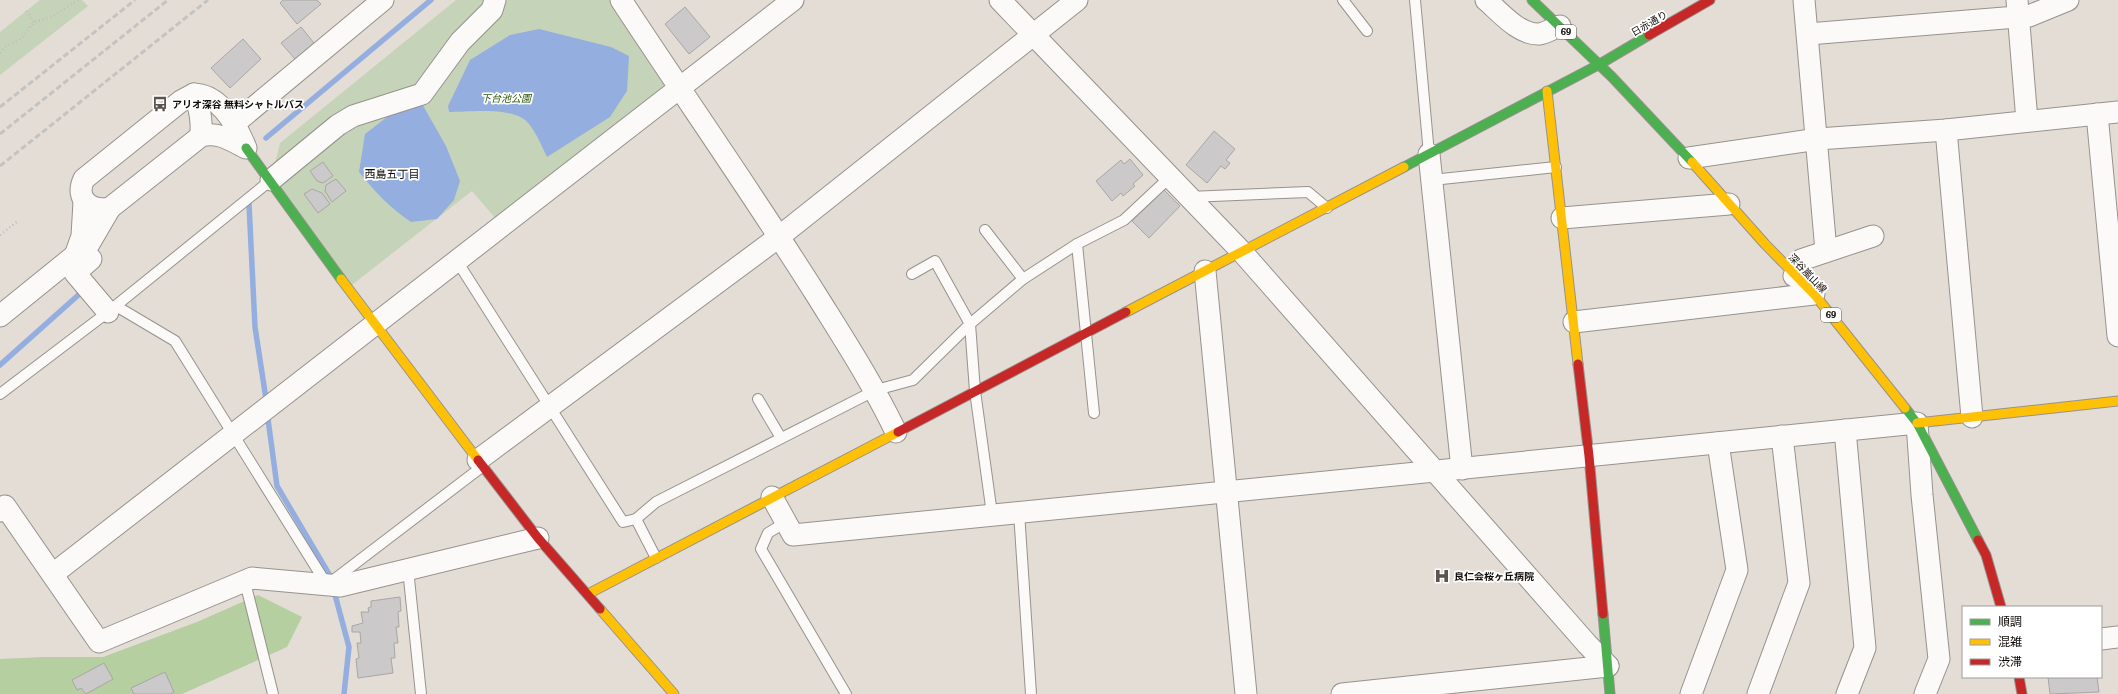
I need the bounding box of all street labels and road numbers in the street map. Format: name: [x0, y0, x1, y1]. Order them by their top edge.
street label: 日赤通り: [1628, 6, 1670, 39]
road number: 69: [1556, 25, 1576, 39]
street label: 深谷嵐山線: [1786, 249, 1831, 296]
road number: 69: [1821, 308, 1841, 322]

